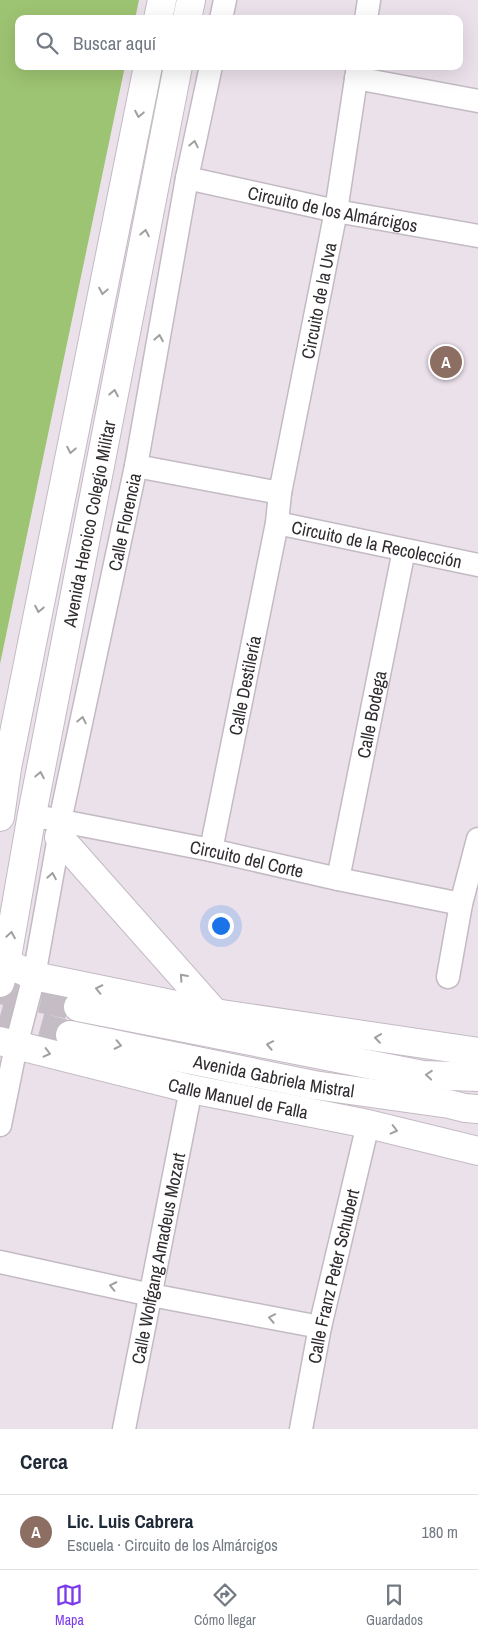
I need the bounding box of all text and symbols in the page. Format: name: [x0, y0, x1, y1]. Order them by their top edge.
search box: [15, 15, 463, 70]
icon: search: [33, 29, 61, 57]
text: Buscar aquí: [73, 30, 156, 56]
one-way arrow: [134, 110, 145, 118]
one-way arrow: [188, 139, 199, 148]
street label: Circuito de los Almárcigos: [246, 179, 420, 238]
one-way arrow: [140, 229, 150, 238]
street label: Circuito de la Uva: [294, 240, 342, 361]
one-way arrow: [99, 286, 109, 295]
one-way arrow: [153, 334, 163, 343]
pin: A: [430, 343, 462, 381]
one-way arrow: [108, 388, 119, 397]
street label: Avenida Heroico Colegio Militar: [56, 418, 121, 630]
one-way arrow: [67, 445, 77, 454]
street label: Calle Florencia: [101, 471, 147, 573]
street label: Circuito de la Recolección: [289, 514, 464, 574]
one-way arrow: [35, 605, 45, 614]
street label: Calle Destilería: [222, 633, 266, 737]
street label: Calle Bodega: [350, 668, 392, 760]
one-way arrow: [76, 716, 86, 725]
one-way arrow: [34, 771, 44, 780]
street label: Circuito del Corte: [188, 834, 306, 883]
one-way arrow: [46, 872, 56, 881]
your location: [208, 913, 234, 939]
one-way arrow: [5, 931, 15, 940]
one-way arrow: [180, 973, 189, 982]
one-way arrow: [94, 985, 103, 995]
one-way arrow: [374, 1033, 382, 1043]
one-way arrow: [113, 1039, 122, 1049]
one-way arrow: [265, 1040, 274, 1050]
one-way arrow: [43, 1048, 51, 1058]
street label: Avenida Gabriela Mistral: [190, 1048, 356, 1103]
one-way arrow: [425, 1069, 433, 1080]
street label: Calle Manuel de Falla: [166, 1071, 310, 1124]
one-way arrow: [389, 1125, 397, 1135]
street label: Calle Wolfgang Amadeus Mozart: [125, 1150, 191, 1366]
street label: Calle Franz Peter Schubert: [301, 1187, 365, 1366]
one-way arrow: [108, 1282, 117, 1292]
one-way arrow: [268, 1313, 276, 1324]
text: Cerca: [20, 1447, 68, 1476]
text: Lic. Luis Cabrera: [67, 1508, 193, 1534]
text: A: [31, 1521, 41, 1543]
text: 180 m: [422, 1521, 458, 1543]
text: Escuela · Circuito de los Almárcigos: [67, 1534, 278, 1556]
tab: Mapa: [55, 1581, 84, 1629]
tab: Cómo llegar: [194, 1581, 256, 1629]
tab: Guardados: [366, 1581, 423, 1629]

